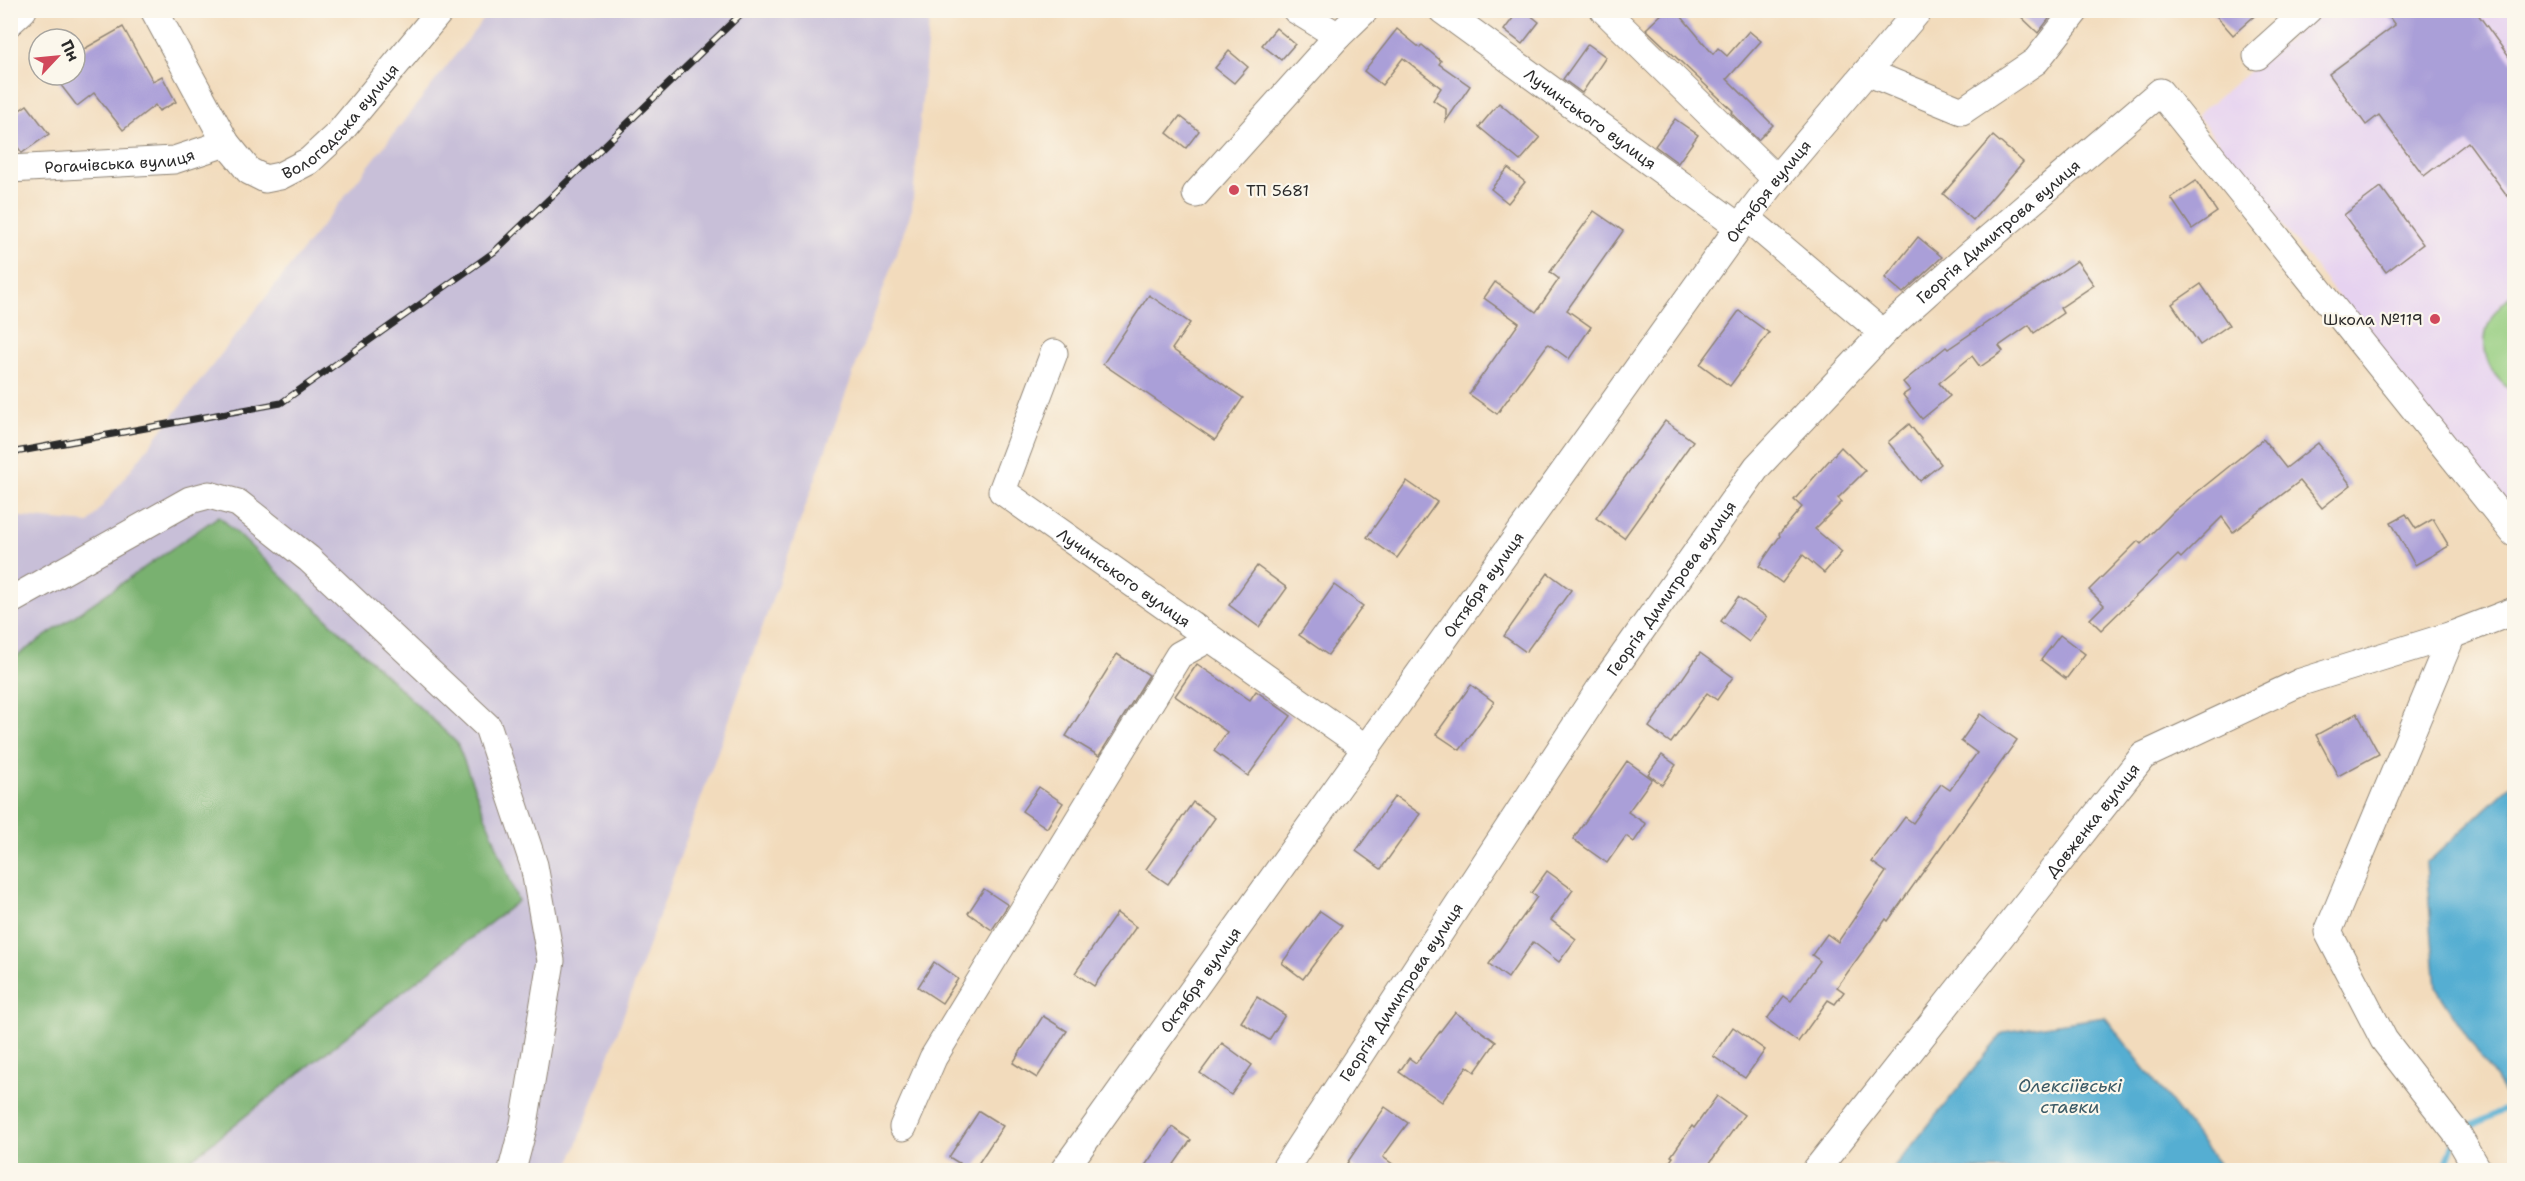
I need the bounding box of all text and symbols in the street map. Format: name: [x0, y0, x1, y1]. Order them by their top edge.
north arrow: [27, 27, 87, 87]
text: Пн: [56, 37, 84, 65]
street label: Вологодська вулиця: [278, 59, 403, 184]
street label: Лучинського вулиця: [1520, 63, 1661, 174]
street label: Октября вулиця: [1721, 135, 1815, 247]
street label: Рогачівська вулиця: [44, 143, 197, 178]
street label: Георгія Димитрова вулиця: [1912, 154, 2084, 308]
place label: ТП 5681: [1246, 180, 1309, 201]
marker: ТП 5681: [1227, 183, 1241, 197]
place label: Школа №119: [2323, 309, 2423, 330]
marker: Школа №119: [2428, 312, 2442, 326]
street label: Георгія Димитрова вулиця: [1602, 496, 1741, 680]
street label: Лучинського вулиця: [1053, 523, 1195, 632]
street label: Октября вулиця: [1438, 527, 1528, 642]
street label: Довженка вулиця: [2041, 759, 2144, 881]
street label: Георгія Димитрова вулиця: [1334, 898, 1467, 1086]
street label: Октября вулиця: [1155, 923, 1245, 1037]
water label: Олексіївські ставки: [2018, 1074, 2123, 1119]

